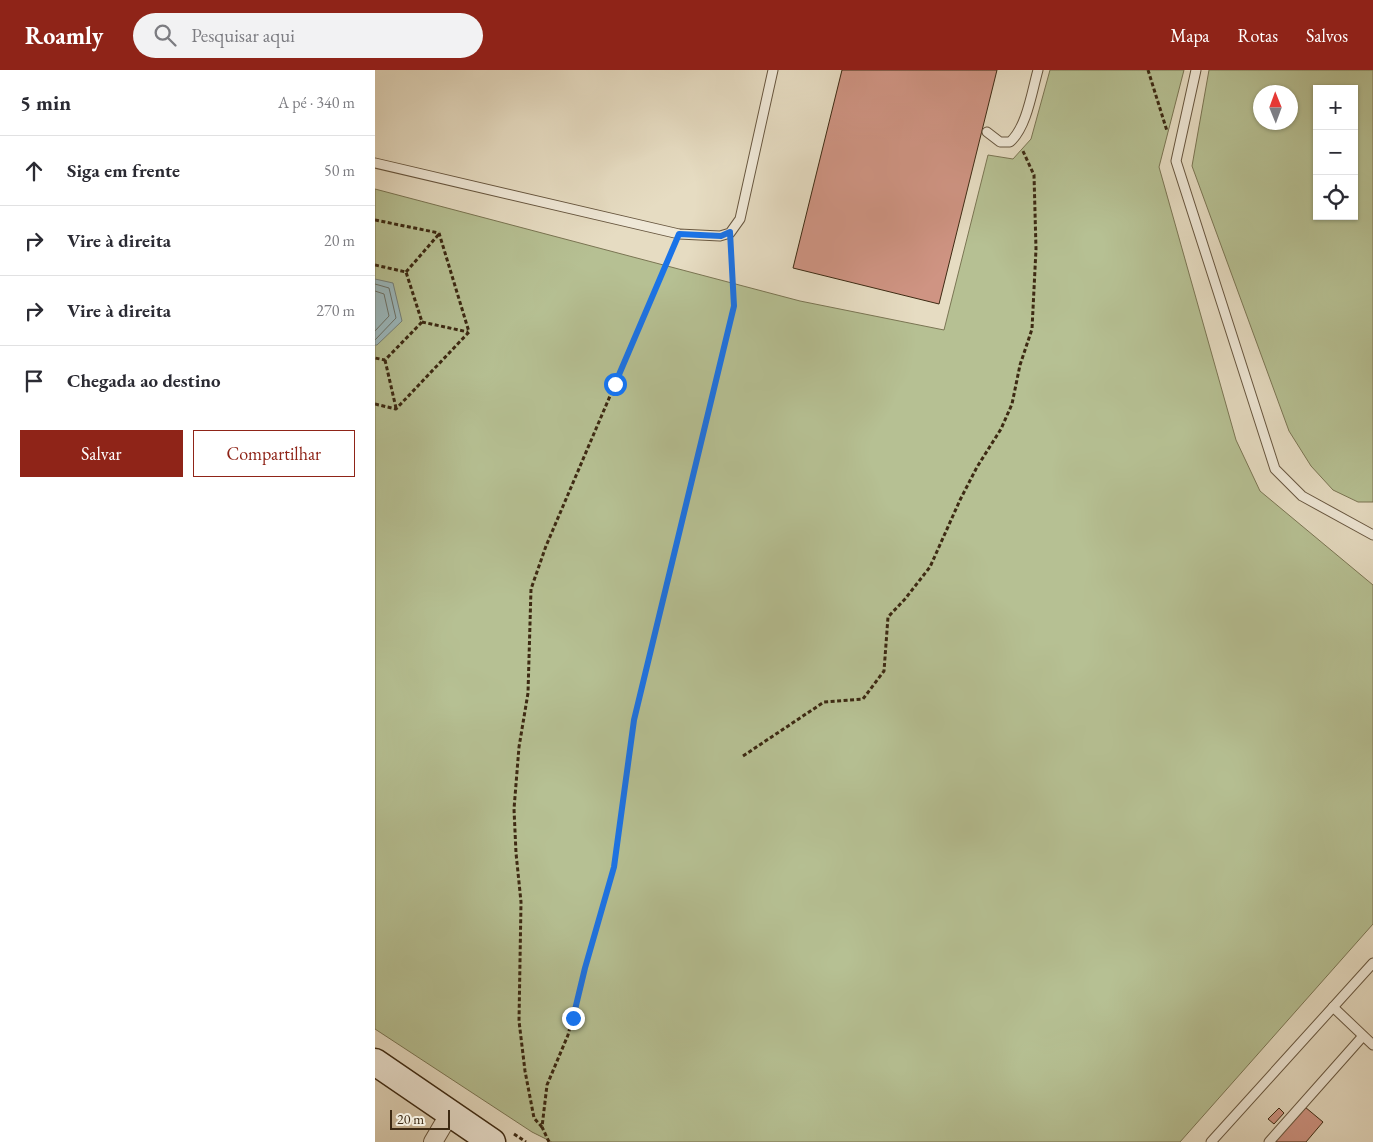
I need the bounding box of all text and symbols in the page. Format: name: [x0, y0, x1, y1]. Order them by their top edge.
search box: [133, 13, 483, 58]
text: Roamly: [25, 20, 103, 51]
icon: search: [151, 21, 179, 49]
text: Pesquisar aqui: [191, 23, 295, 48]
text: Mapa: [1170, 24, 1210, 47]
text: Rotas: [1238, 24, 1278, 47]
text: Salvos: [1306, 24, 1348, 47]
north arrow: [1253, 85, 1298, 130]
map controls: [1313, 85, 1358, 220]
button: +: [1313, 85, 1358, 130]
text: 5 min: [20, 89, 71, 116]
text: A pé · 340 m: [278, 92, 355, 113]
button: −: [1313, 130, 1358, 175]
icon: ahead: [20, 157, 48, 185]
text: Siga em frente: [67, 158, 180, 183]
text: 50 m: [324, 160, 355, 181]
button: locate: [1313, 175, 1358, 220]
icon: right: [20, 227, 48, 255]
text: Vire à direita: [67, 228, 171, 253]
text: 20 m: [324, 230, 355, 251]
icon: right: [20, 297, 48, 325]
text: Vire à direita: [67, 298, 171, 323]
text: 270 m: [316, 300, 355, 321]
icon: arrive: [20, 367, 48, 395]
text: Chegada ao destino: [67, 368, 221, 393]
route start: [604, 373, 627, 396]
button: Salvar: [20, 430, 183, 477]
button: Compartilhar: [193, 430, 355, 477]
route end: [562, 1007, 585, 1030]
scale bar: [390, 1107, 450, 1130]
text: 20 m: [397, 1110, 424, 1128]

